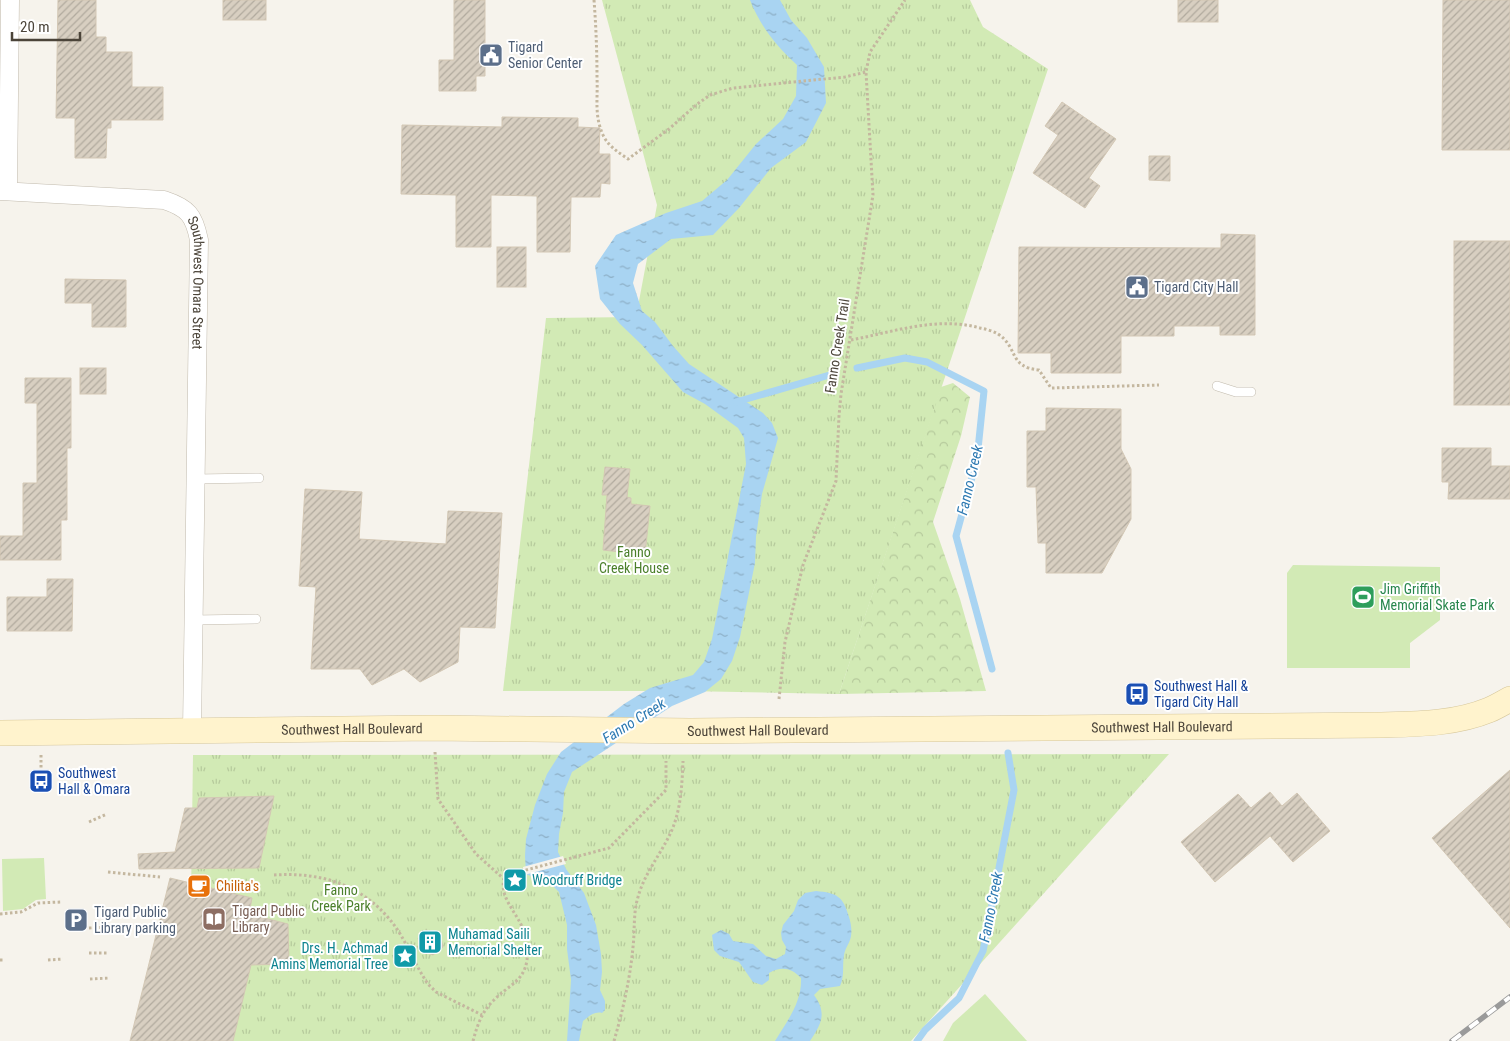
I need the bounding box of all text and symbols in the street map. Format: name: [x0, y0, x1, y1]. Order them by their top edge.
scale bar: [12, 10, 80, 42]
text: 20 m: [20, 18, 50, 36]
place label: Tigard Senior Center: [508, 39, 583, 71]
public building icon: Tigard Senior Center: [478, 42, 504, 68]
street label: Southwest Omara Street: [184, 213, 207, 350]
public building icon: Tigard City Hall: [1124, 274, 1150, 300]
place label: Tigard City Hall: [1154, 279, 1239, 295]
street label: Fanno Creek Trail: [822, 298, 852, 394]
water label: Fanno Creek: [953, 443, 987, 517]
park label: Fanno Creek House: [599, 544, 670, 576]
place label: Jim Griffith Memorial Skate Park: [1380, 581, 1495, 613]
sports icon: Jim Griffith Memorial Skate Park: [1350, 584, 1376, 610]
place label: Southwest Hall & Tigard City Hall: [1154, 678, 1248, 710]
bus stop icon: Southwest Hall & Tigard City Hall: [1124, 681, 1150, 707]
water label: Fanno Creek: [599, 694, 669, 748]
street label: Southwest Hall Boulevard: [1091, 718, 1233, 736]
street label: Southwest Hall Boulevard: [281, 720, 423, 738]
street label: Southwest Hall Boulevard: [687, 722, 829, 739]
place label: Southwest Hall & Omara: [58, 765, 130, 797]
bus stop icon: Southwest Hall & Omara: [28, 768, 54, 794]
place icon: Woodruff Bridge: [502, 867, 528, 893]
water label: Fanno Creek: [975, 870, 1007, 944]
place label: Woodruff Bridge: [532, 872, 623, 888]
cafe icon: Chilita's: [186, 873, 212, 899]
place label: Chilita's: [216, 878, 259, 894]
park label: Fanno Creek Park: [311, 882, 372, 914]
place label: Tigard Public Library: [232, 903, 305, 935]
place label: Tigard Public Library parking: [94, 904, 176, 936]
library icon: Tigard Public Library: [201, 906, 227, 932]
parking icon: Tigard Public Library parking: [63, 907, 89, 933]
place label: Muhamad Saili Memorial Shelter: [448, 926, 542, 958]
building icon: Muhamad Saili Memorial Shelter: [417, 929, 443, 955]
place label: Drs. H. Achmad Amins Memorial Tree: [271, 940, 388, 972]
place icon: Drs. H. Achmad Amins Memorial Tree: [392, 943, 418, 969]

